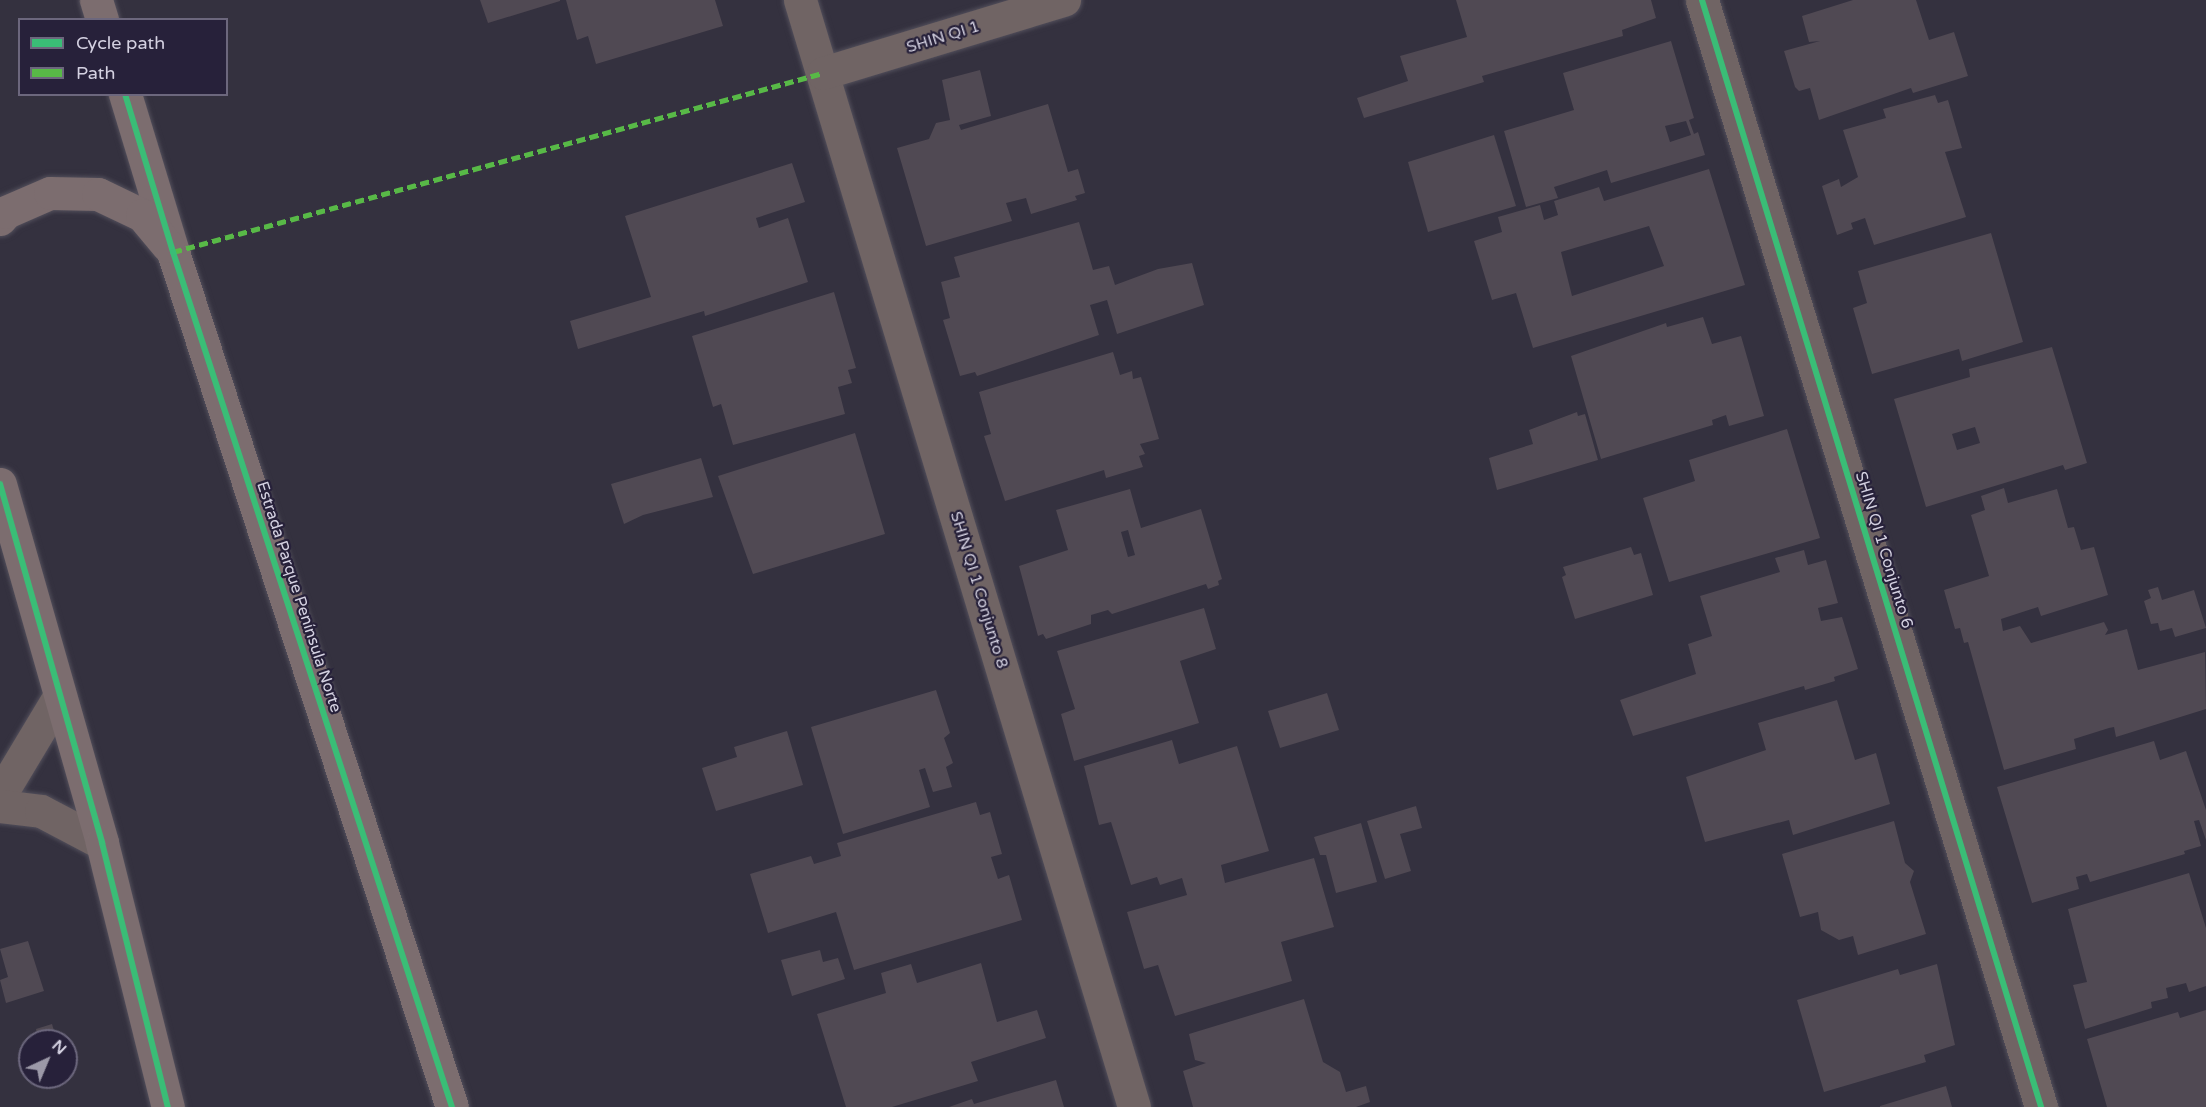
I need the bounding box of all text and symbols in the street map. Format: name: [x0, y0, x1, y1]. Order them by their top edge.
street label: SHIN QI 1: [904, 17, 982, 57]
legend: [18, 18, 228, 96]
text: Cycle path: [76, 32, 165, 54]
text: Path: [76, 62, 115, 84]
street label: SHIN QI 1 Conjunto 6: [1851, 469, 1917, 631]
street label: Estrada Parque Península Norte: [253, 479, 345, 715]
street label: SHIN QI 1 Conjunto 8: [946, 509, 1012, 671]
north arrow: [18, 1029, 78, 1089]
text: N: [48, 1036, 71, 1059]

